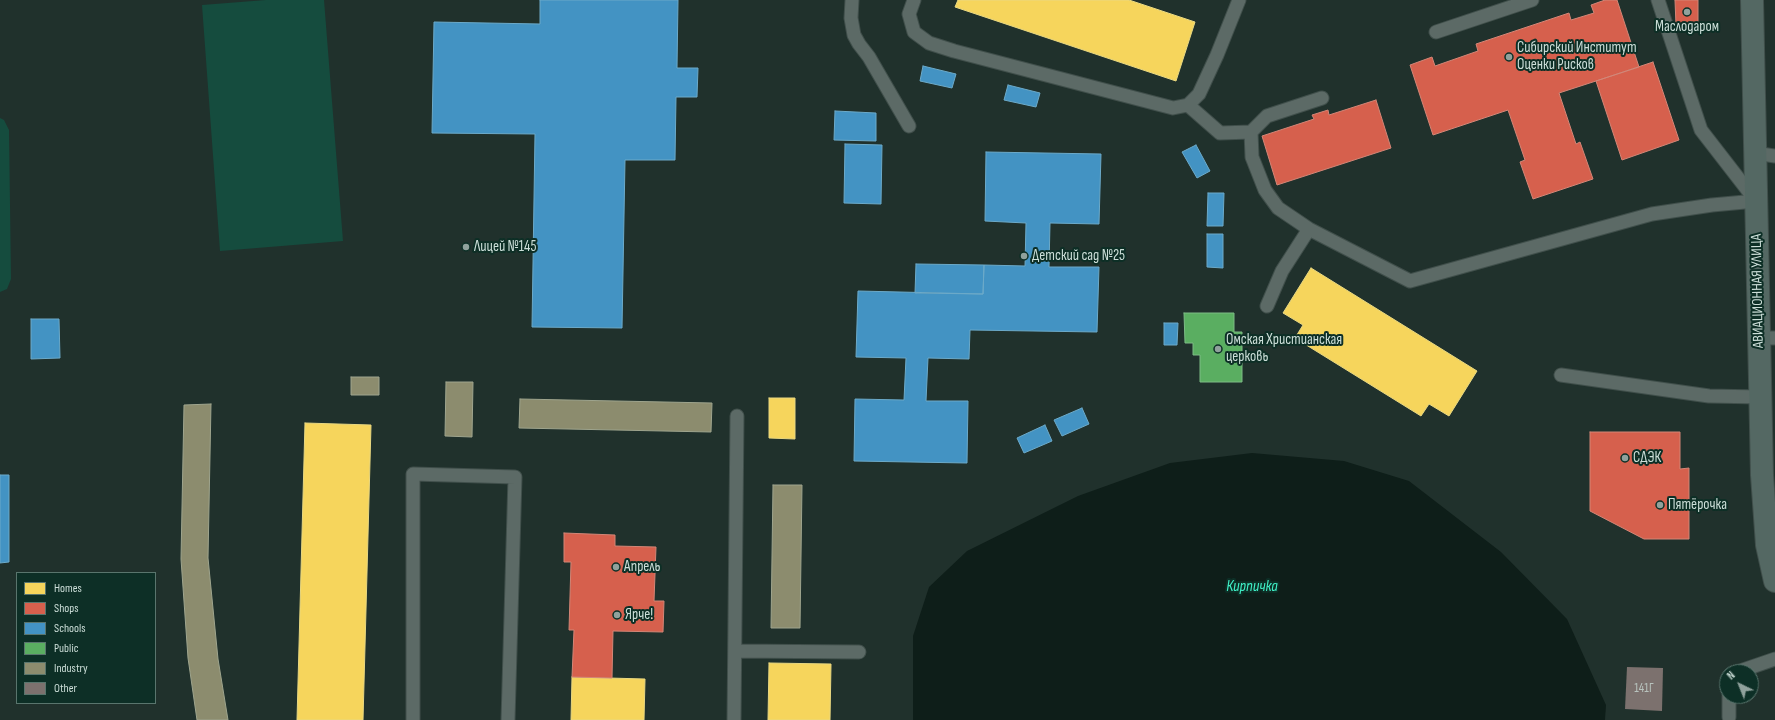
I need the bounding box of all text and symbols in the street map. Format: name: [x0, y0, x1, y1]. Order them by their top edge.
marker: Маслодаром: [1682, 7, 1692, 17]
place label: Маслодаром: [1655, 18, 1719, 36]
place label: Сибирский Институт Оценки Рисков: [1517, 39, 1637, 74]
marker: Сибирский Институт Оценки Рисков: [1504, 52, 1514, 62]
street label: АВИАЦИОННАЯ УЛИЦА: [1748, 234, 1768, 348]
place label: Лицей №145: [474, 238, 536, 256]
marker: Лицей №145: [461, 242, 471, 252]
place label: Детский сад №25: [1032, 247, 1125, 265]
marker: Детский сад №25: [1019, 251, 1029, 261]
place label: Омская Христианская церковь: [1226, 331, 1342, 366]
marker: Омская Христианская церковь: [1213, 344, 1223, 354]
place label: СДЭК: [1633, 449, 1661, 467]
marker: СДЭК: [1620, 453, 1630, 463]
place label: Пятёрочка: [1668, 496, 1727, 514]
marker: Пятёрочка: [1655, 500, 1665, 510]
place label: Апрель: [624, 558, 661, 576]
marker: Апрель: [611, 562, 621, 572]
legend: [16, 572, 156, 704]
water label: Кирпичка: [1226, 577, 1278, 597]
text: Homes: [54, 581, 82, 596]
text: Shops: [54, 601, 79, 616]
place label: Ярче!: [625, 606, 653, 624]
marker: Ярче!: [612, 610, 622, 620]
text: Schools: [54, 621, 86, 636]
text: Public: [54, 641, 79, 656]
text: Industry: [54, 661, 88, 676]
north arrow: [1719, 664, 1759, 704]
text: N: [1725, 669, 1738, 682]
text: Other: [54, 681, 77, 696]
house number: 141Г: [1634, 681, 1654, 697]

